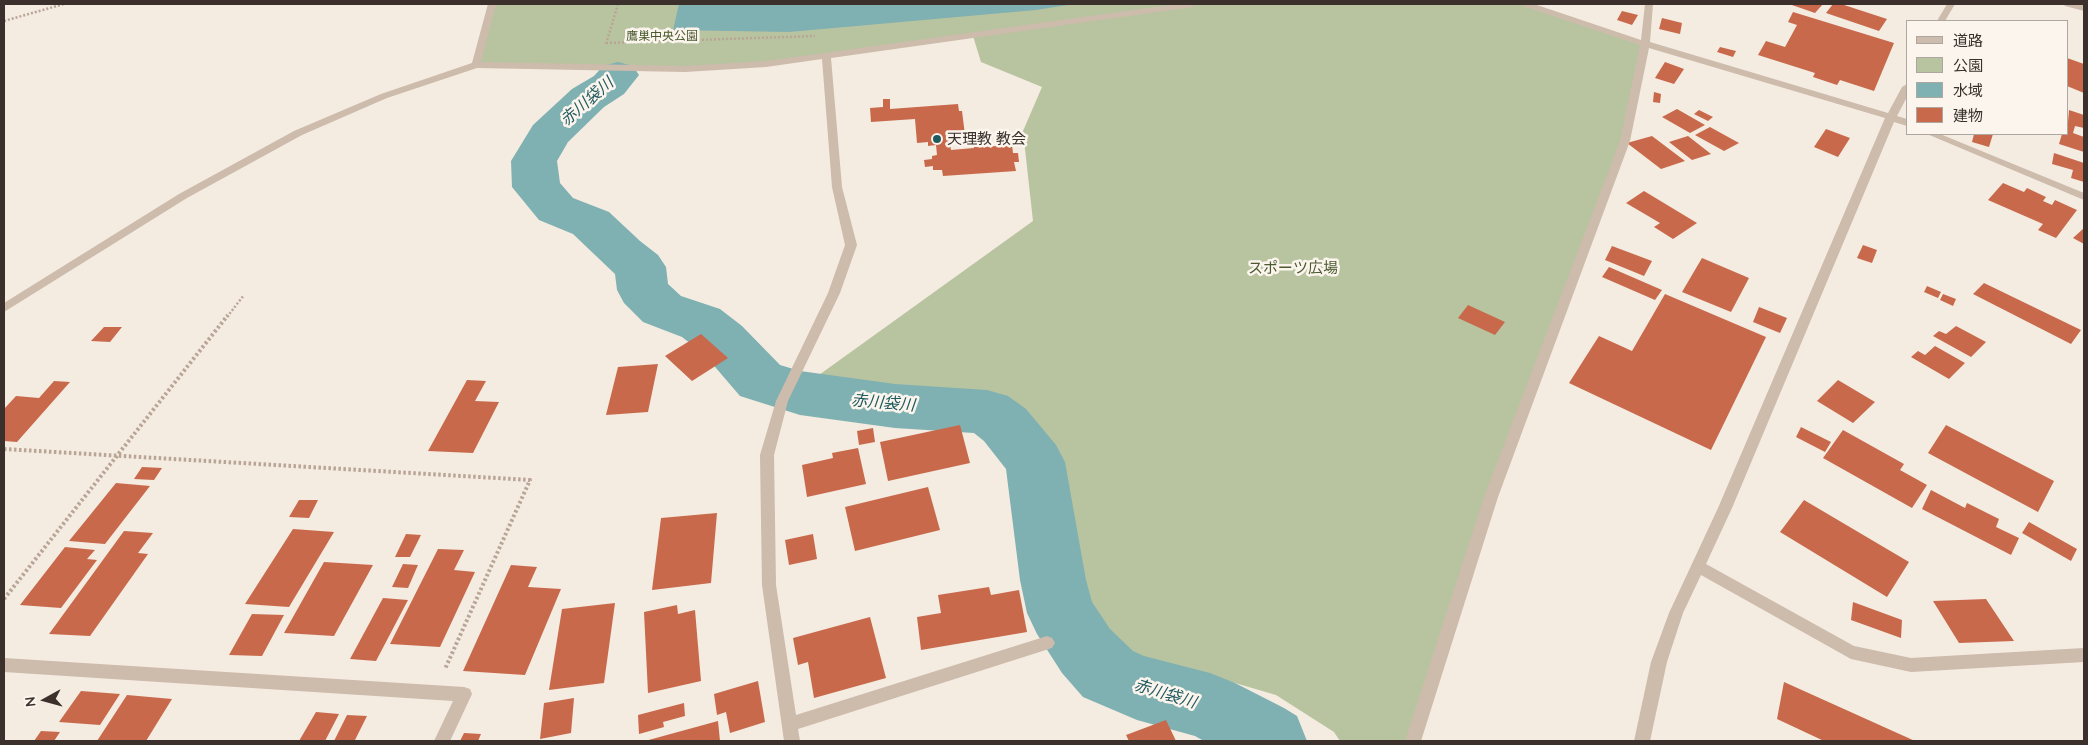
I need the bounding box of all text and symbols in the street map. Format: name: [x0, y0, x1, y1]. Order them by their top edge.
legend: [1906, 20, 2068, 135]
park label: 鷹巣中央公園: [626, 29, 698, 43]
text: 道路: [1953, 31, 1983, 50]
text: 公園: [1953, 56, 1983, 75]
water label: 赤川袋川: [557, 74, 617, 130]
text: 水域: [1953, 81, 1983, 100]
text: 建物: [1953, 106, 1983, 125]
place label: 天理教 教会: [947, 130, 1026, 148]
marker: 天理教 教会: [931, 133, 943, 145]
park label: スポーツ広場: [1248, 259, 1338, 277]
water label: 赤川袋川: [850, 391, 916, 415]
north arrow: [20, 675, 70, 725]
water label: 赤川袋川: [1132, 675, 1198, 713]
text: N: [21, 696, 40, 708]

